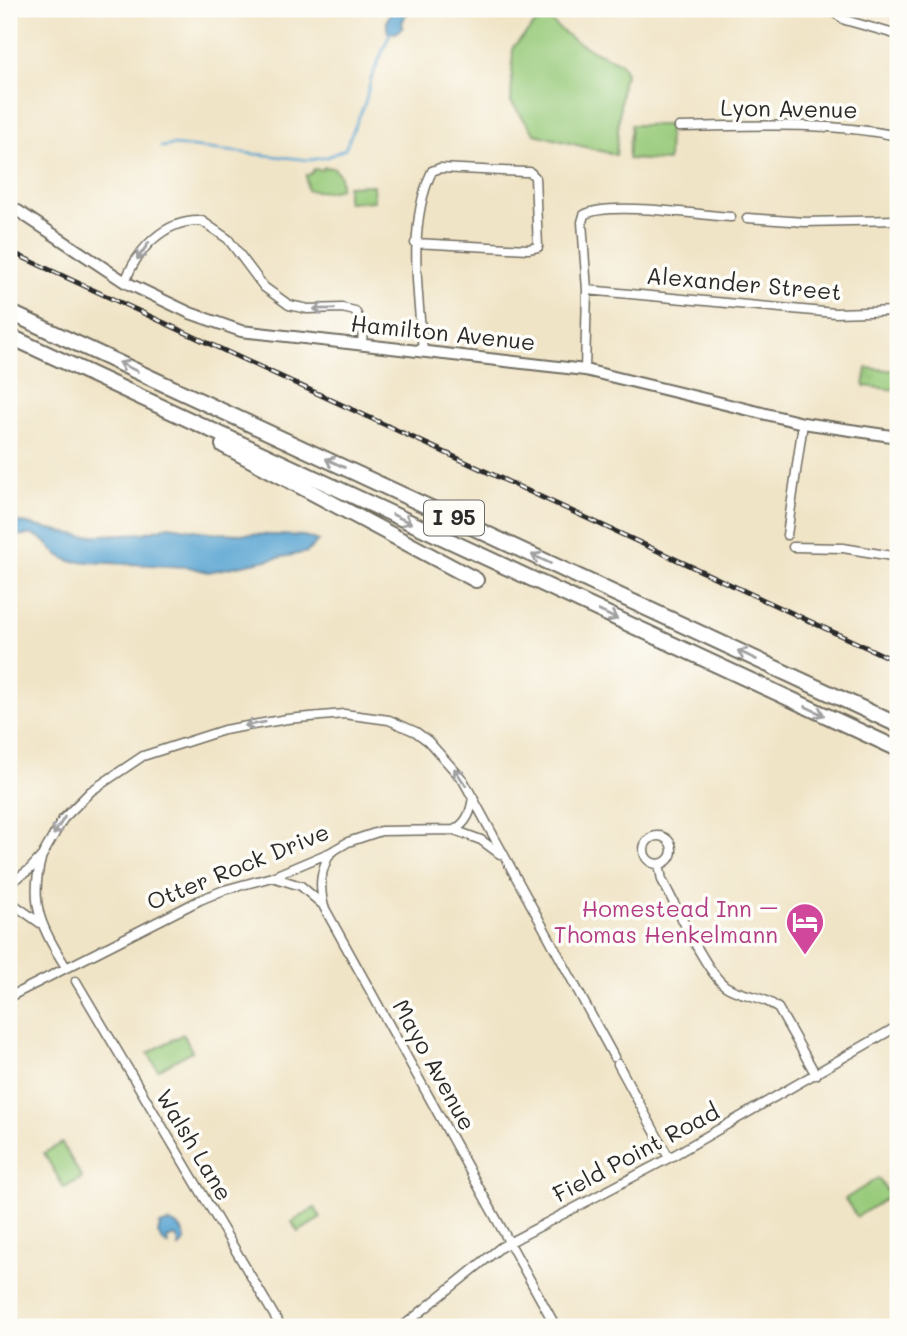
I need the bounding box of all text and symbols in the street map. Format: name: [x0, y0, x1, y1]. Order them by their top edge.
street label: Lyon Avenue: [720, 92, 858, 124]
one-way arrow: [136, 241, 150, 260]
street label: Alexander Street: [645, 260, 843, 306]
one-way arrow: [313, 302, 336, 316]
street label: Hamilton Avenue: [349, 307, 537, 357]
one-way arrow: [118, 360, 140, 373]
one-way arrow: [325, 456, 346, 469]
road number: I 95: [424, 500, 484, 536]
one-way arrow: [391, 513, 412, 526]
one-way arrow: [531, 552, 552, 565]
one-way arrow: [597, 609, 618, 622]
one-way arrow: [737, 647, 758, 660]
one-way arrow: [804, 704, 825, 718]
one-way arrow: [244, 718, 267, 731]
one-way arrow: [453, 768, 467, 787]
one-way arrow: [52, 816, 66, 836]
street label: Otter Rock Drive: [142, 816, 333, 916]
place label: Homestead Inn – Thomas Henkelmann: [554, 893, 778, 949]
hotel icon: Homestead Inn – Thomas Henkelmann: [784, 901, 826, 956]
street label: Mayo Avenue: [387, 994, 483, 1135]
street label: Walsh Lane: [150, 1083, 240, 1206]
street label: Field Point Road: [547, 1096, 724, 1209]

